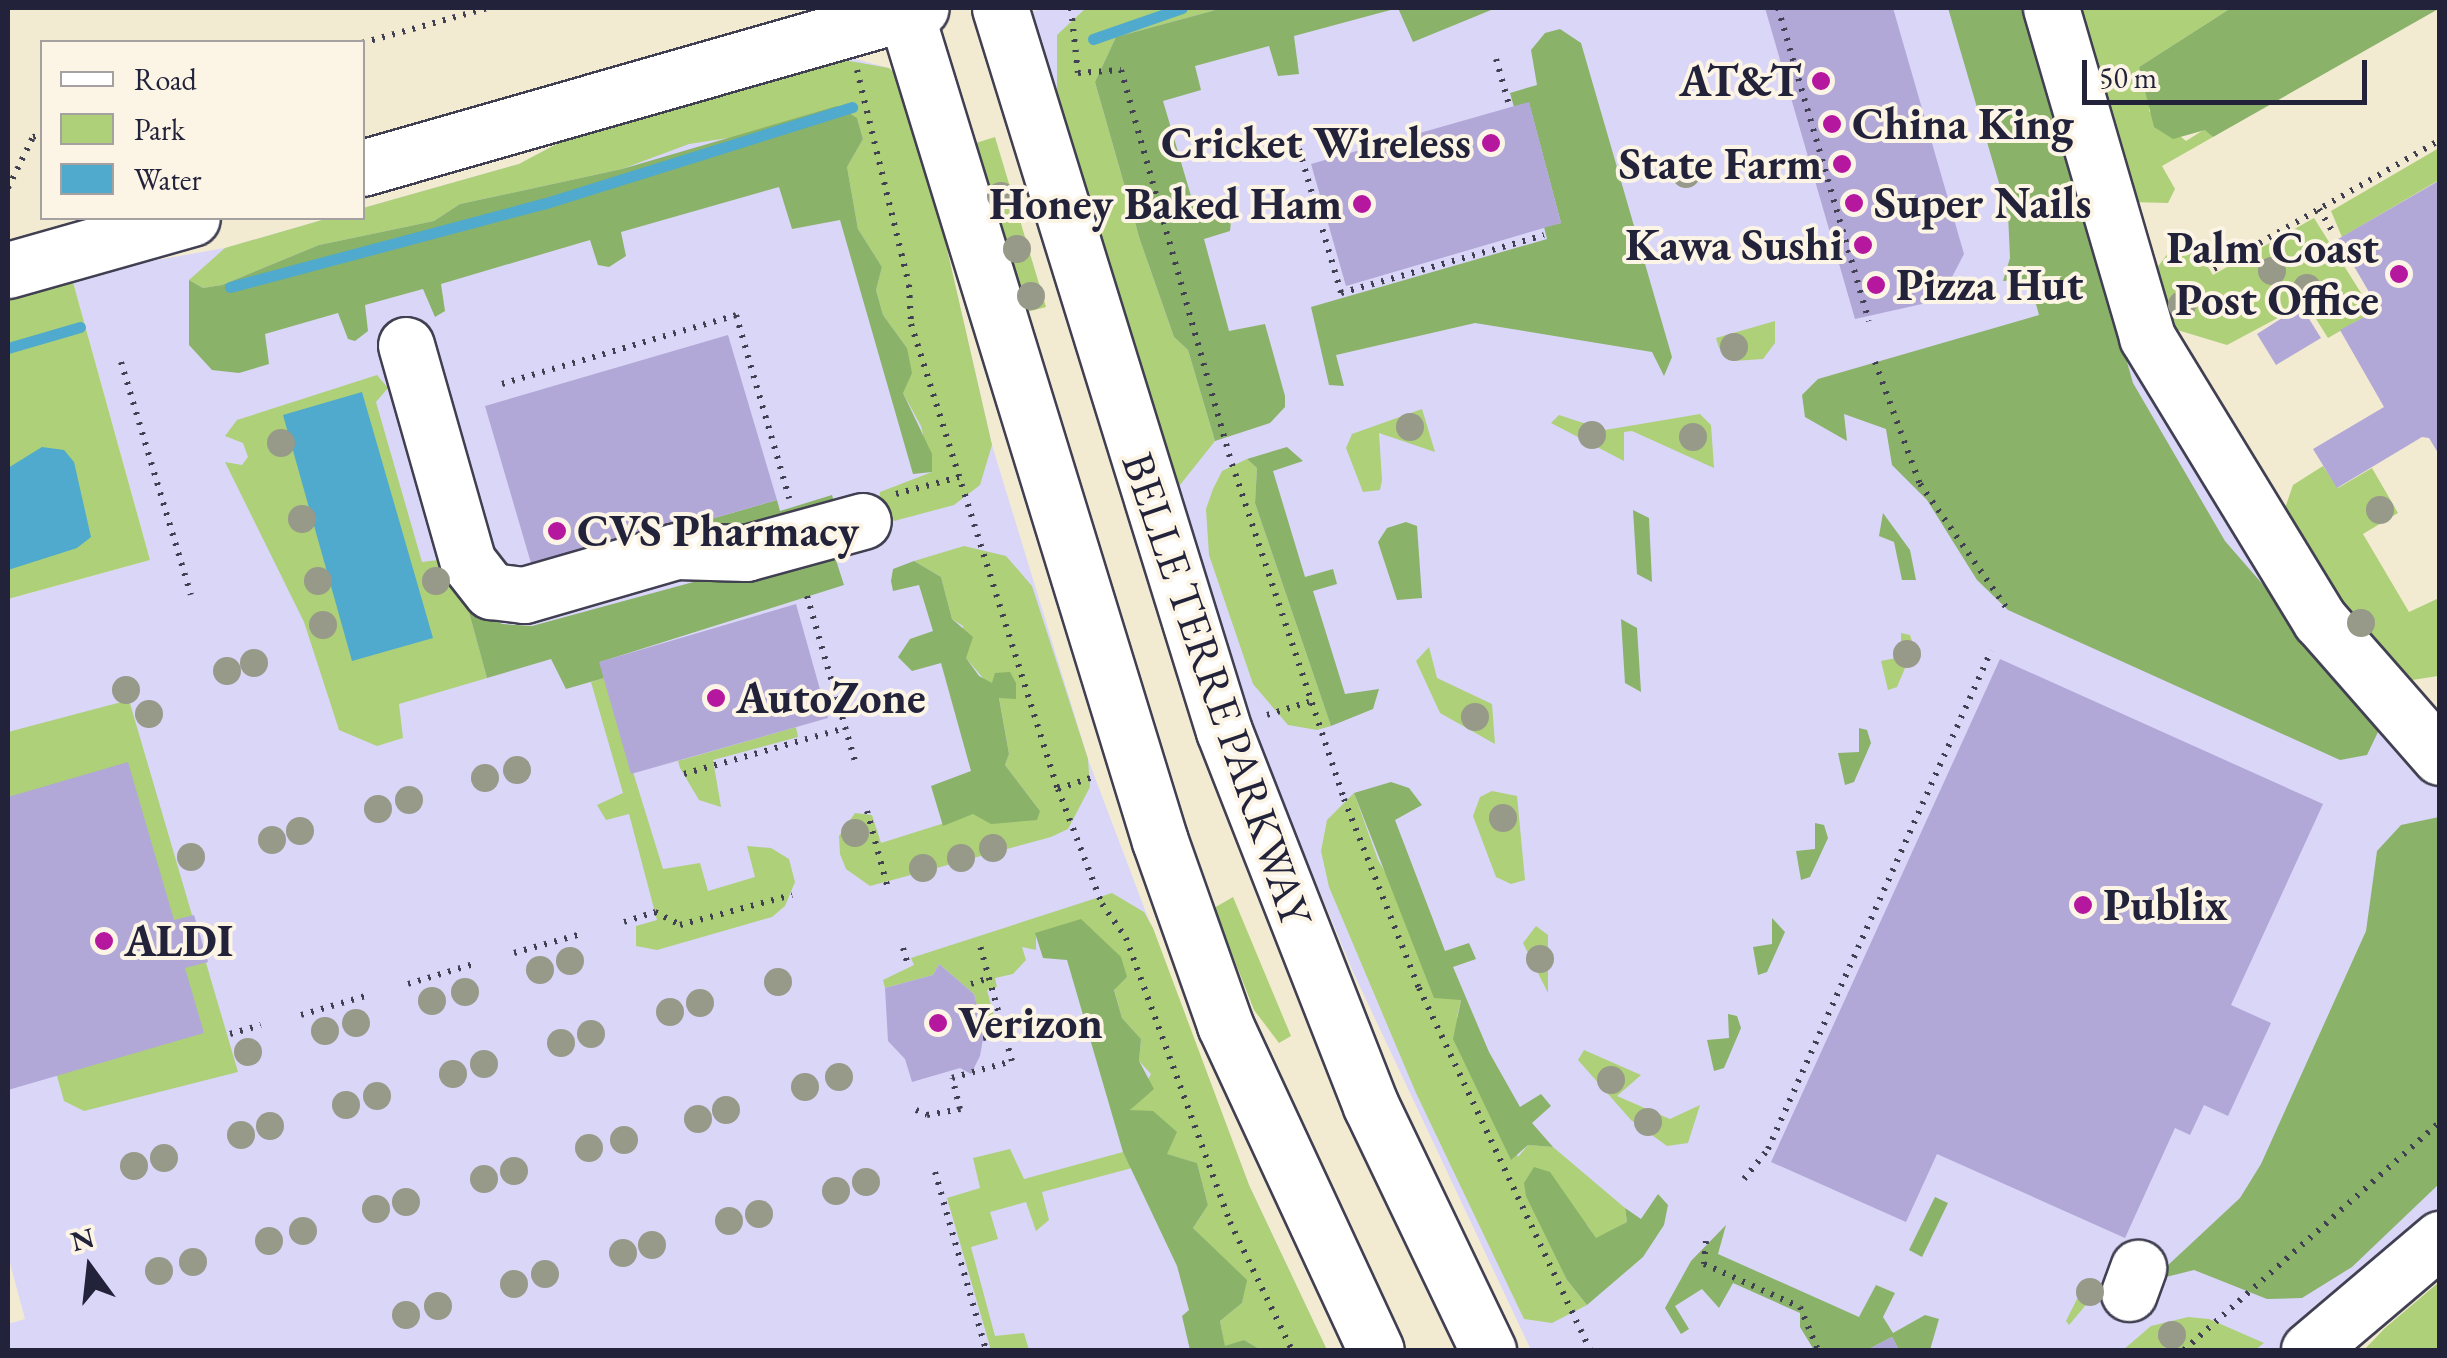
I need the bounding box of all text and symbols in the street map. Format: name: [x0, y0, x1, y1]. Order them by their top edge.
legend: [40, 40, 365, 220]
scale bar: [2087, 40, 2372, 102]
place label: AT&T: [1679, 54, 1801, 108]
text: 50 m: [2099, 58, 2157, 97]
text: Road: [134, 60, 197, 99]
marker: AT&T: [1810, 70, 1832, 92]
place label: China King: [1852, 97, 2074, 151]
text: Park: [134, 110, 185, 149]
marker: China King: [1821, 113, 1843, 135]
place label: Cricket Wireless: [1161, 116, 1471, 170]
marker: Cricket Wireless: [1480, 132, 1502, 154]
place label: State Farm: [1619, 137, 1822, 191]
marker: State Farm: [1831, 153, 1853, 175]
text: Water: [134, 160, 202, 199]
place label: Super Nails: [1874, 176, 2092, 230]
place label: Honey Baked Ham: [989, 177, 1342, 231]
marker: Super Nails: [1843, 192, 1865, 214]
marker: Honey Baked Ham: [1351, 193, 1373, 215]
place label: Kawa Sushi: [1625, 218, 1843, 272]
place label: Palm Coast Post Office: [2166, 221, 2379, 327]
marker: Kawa Sushi: [1852, 234, 1874, 256]
place label: Pizza Hut: [1896, 258, 2083, 312]
marker: Palm Coast Post Office: [2388, 263, 2410, 285]
marker: Pizza Hut: [1865, 274, 1887, 296]
street label: BELLE TERRE PARKWAY: [1111, 445, 1323, 933]
place label: CVS Pharmacy: [577, 504, 859, 558]
marker: CVS Pharmacy: [546, 520, 568, 542]
place label: AutoZone: [736, 671, 926, 725]
marker: AutoZone: [705, 687, 727, 709]
place label: Publix: [2103, 878, 2228, 932]
marker: Publix: [2072, 894, 2094, 916]
place label: ALDI: [124, 914, 233, 968]
marker: ALDI: [93, 930, 115, 952]
place label: Verizon: [958, 996, 1103, 1050]
marker: Verizon: [927, 1012, 949, 1034]
north arrow: [40, 1218, 140, 1318]
text: N: [67, 1219, 98, 1259]

